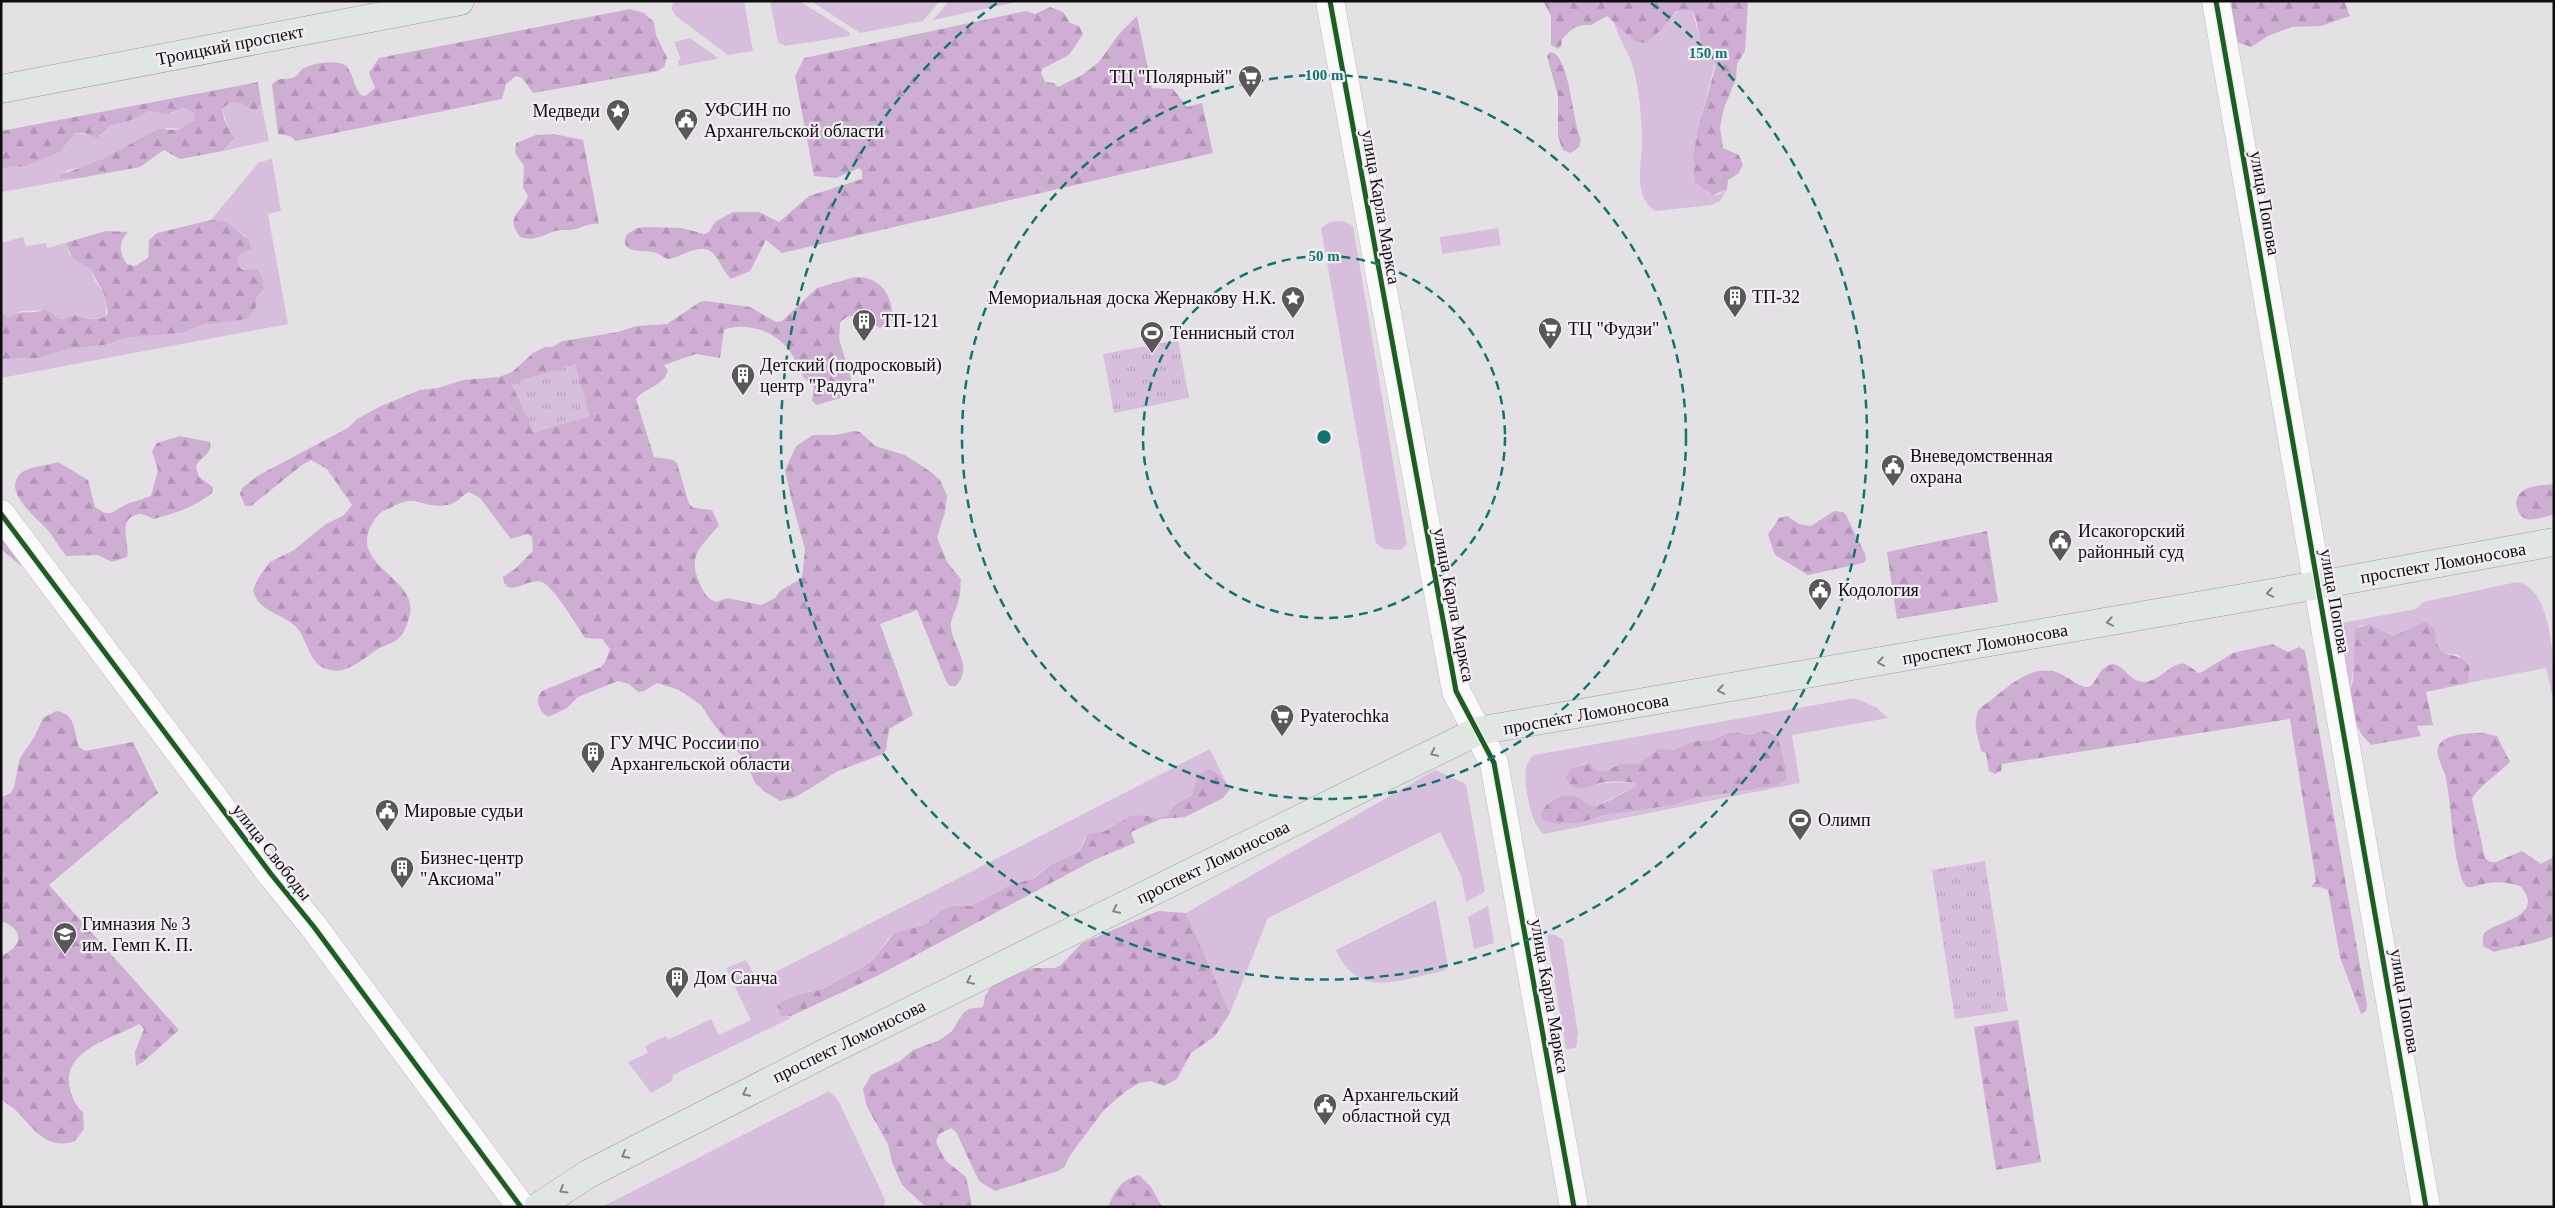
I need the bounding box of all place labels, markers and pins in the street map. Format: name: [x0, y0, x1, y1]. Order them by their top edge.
supermarket icon: ТЦ "Полярный": [1237, 64, 1263, 98]
place label: ТЦ "Полярный": [1109, 67, 1232, 87]
place icon: Медведи: [605, 98, 631, 132]
place label: УФСИН по Архангельской области: [704, 100, 884, 141]
place label: Медведи: [532, 101, 600, 121]
public building icon: УФСИН по Архангельской области: [673, 107, 699, 141]
building icon: ТП-32: [1722, 284, 1748, 318]
place icon: Мемориальная доска Жернакову Н.К.: [1280, 285, 1306, 319]
place label: ТП-32: [1752, 287, 1800, 307]
place label: Мемориальная доска Жернакову Н.К.: [988, 288, 1276, 308]
building icon: ТП-121: [851, 308, 877, 342]
place label: ТП-121: [882, 311, 939, 331]
supermarket icon: ТЦ "Фудзи": [1537, 316, 1563, 350]
place label: ТЦ "Фудзи": [1568, 319, 1659, 339]
sports icon: Теннисный стол: [1139, 320, 1165, 354]
place label: Теннисный стол: [1170, 323, 1294, 343]
place label: Детский (подросковый) центр "Радуга": [760, 355, 942, 396]
building icon: Детский (подросковый) центр "Радуга": [730, 362, 756, 396]
centre of rings: [1315, 428, 1333, 446]
place label: Вневедомственная охрана: [1910, 446, 2053, 487]
public building icon: Вневедомственная охрана: [1880, 453, 1906, 487]
place label: Исакогорский районный суд: [2078, 521, 2185, 562]
public building icon: Исакогорский районный суд: [2047, 528, 2073, 562]
public building icon: Кодология: [1807, 577, 1833, 611]
place label: Кодология: [1838, 580, 1919, 600]
supermarket icon: Pyaterochka: [1269, 703, 1295, 737]
place label: Pyaterochka: [1300, 706, 1389, 726]
place label: ГУ МЧС России по Архангельской области: [610, 733, 790, 774]
building icon: ГУ МЧС России по Архангельской области: [580, 740, 606, 774]
public building icon: Мировые судьи: [374, 798, 400, 832]
place label: Мировые судьи: [404, 801, 524, 821]
sports icon: Олимп: [1787, 807, 1813, 841]
place label: Олимп: [1818, 810, 1871, 830]
place label: Бизнес-центр "Аксиома": [420, 848, 523, 889]
building icon: Бизнес-центр "Аксиома": [389, 855, 415, 889]
place label: Гимназия № 3 им. Гемп К. П.: [82, 914, 193, 955]
school or university icon: Гимназия № 3 им. Гемп К. П.: [52, 921, 78, 955]
building icon: Дом Санча: [664, 965, 690, 999]
place label: Дом Санча: [694, 968, 778, 988]
place label: Архангельский областной суд: [1342, 1085, 1459, 1126]
public building icon: Архангельский областной суд: [1312, 1092, 1338, 1126]

